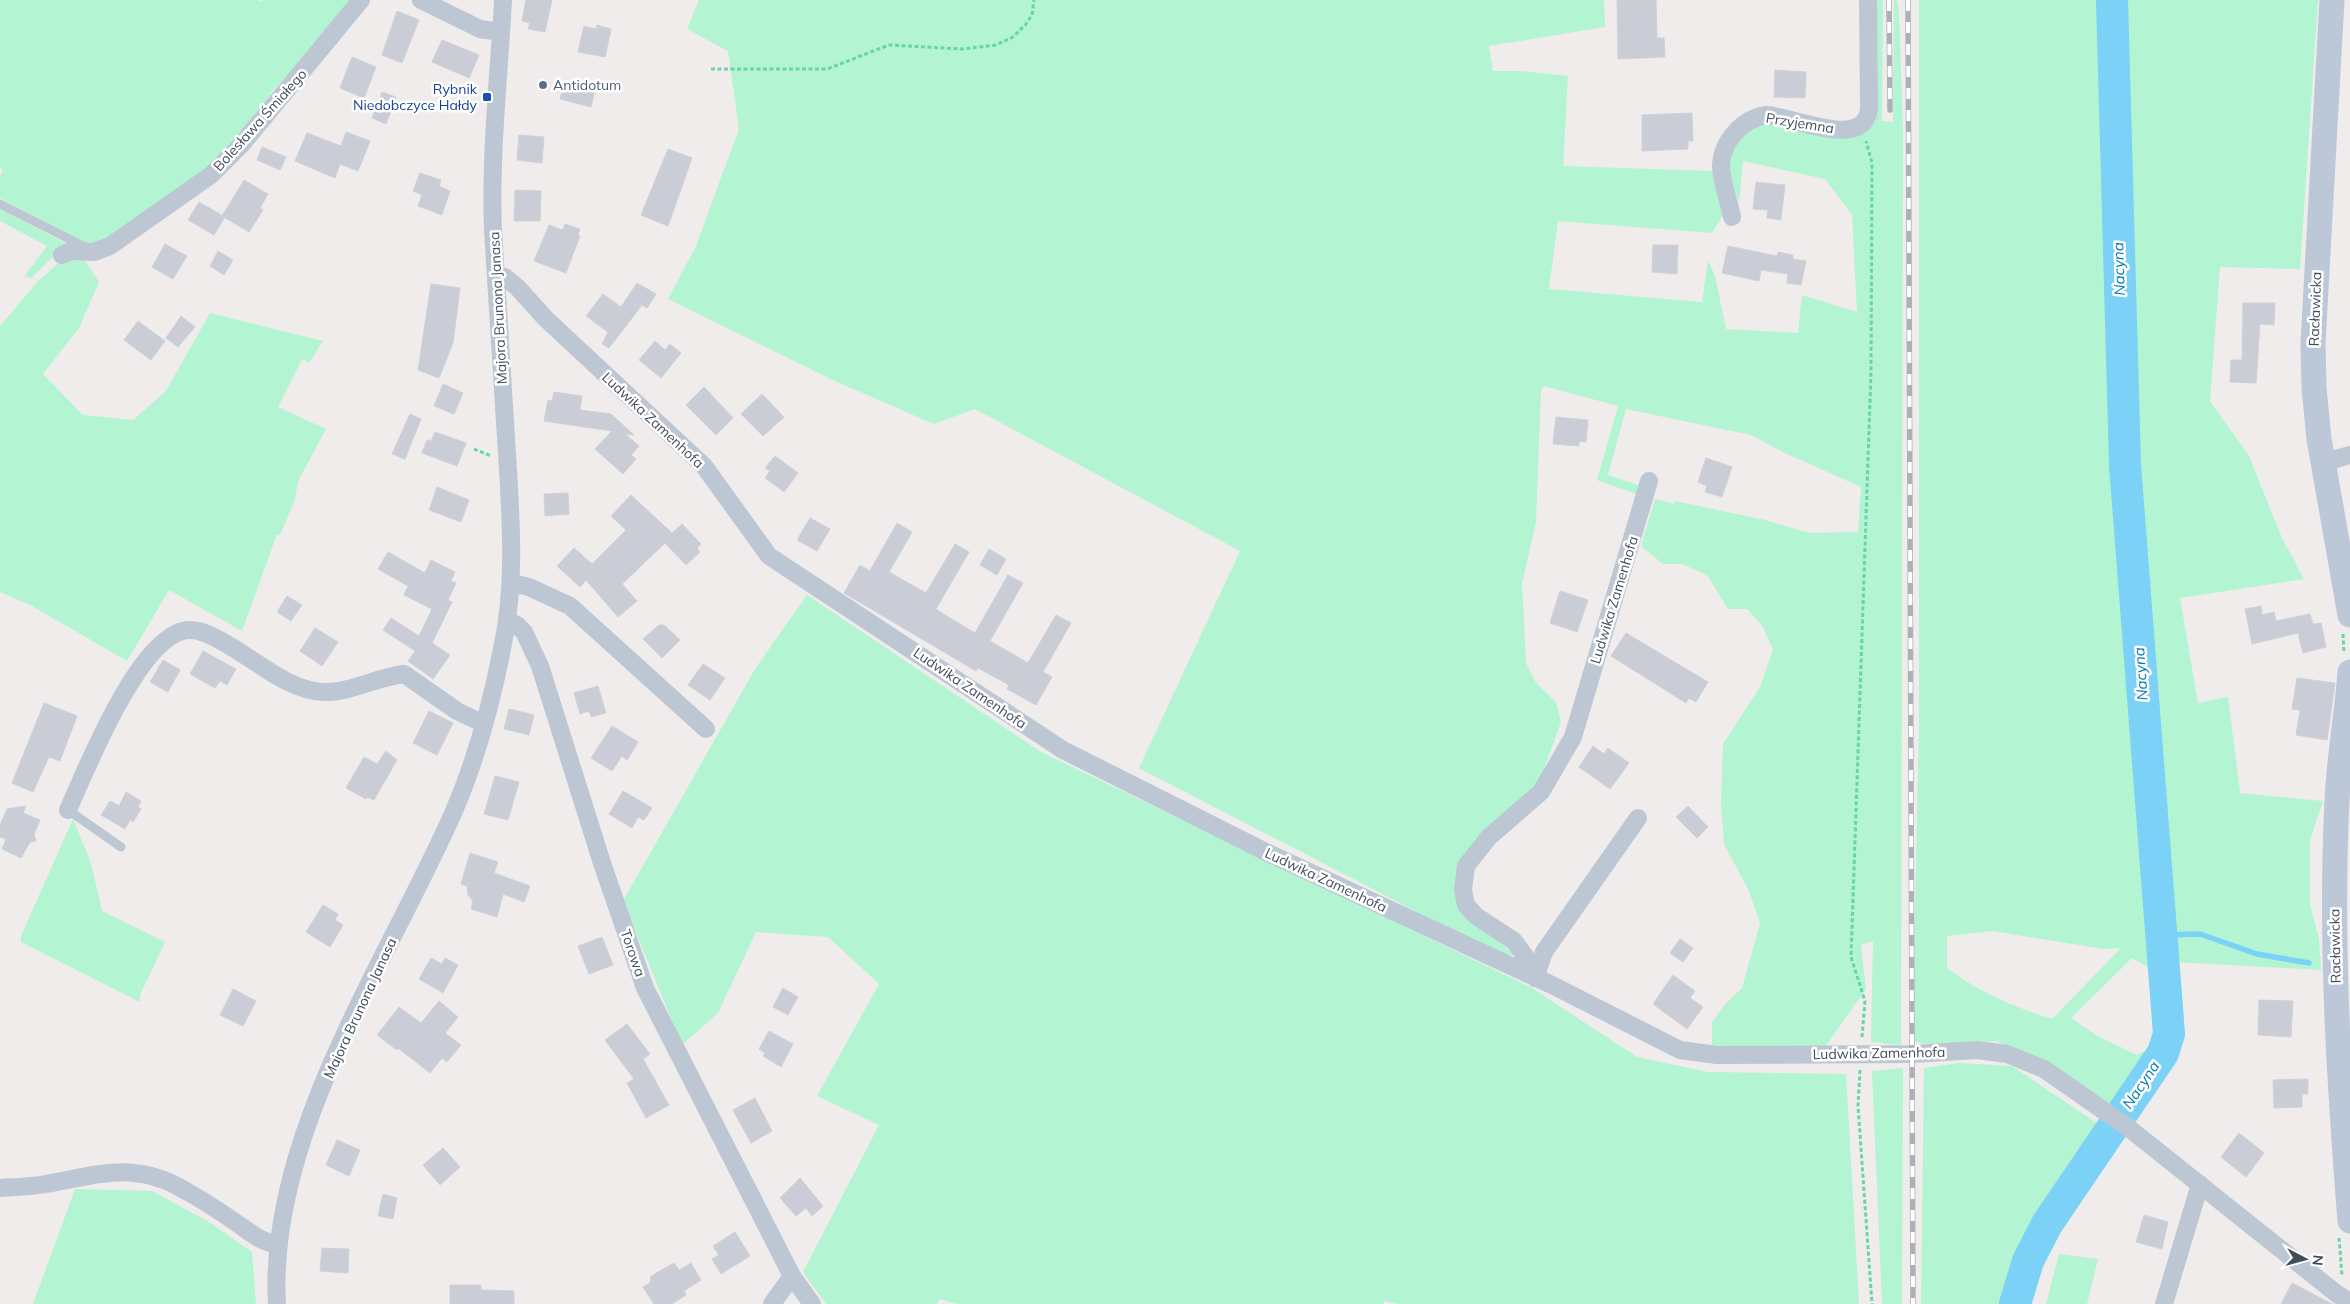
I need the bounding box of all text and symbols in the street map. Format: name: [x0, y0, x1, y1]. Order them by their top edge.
street label: Bolesława Śmiałego: [209, 65, 311, 175]
place label: Antidotum: [553, 76, 621, 94]
marker: Antidotum: [537, 79, 549, 91]
place label: Rybnik Niedobczyce Hałdy: [353, 80, 478, 114]
marker: Rybnik Niedobczyce Hałdy: [481, 91, 493, 103]
street label: Przyjemna: [1765, 109, 1835, 137]
street label: Majora Brunona Janasa: [485, 231, 511, 385]
water label: Nacyna: [2108, 242, 2129, 296]
street label: Racławicka: [2305, 271, 2325, 347]
street label: Ludwika Zamenhofa: [598, 368, 708, 472]
street label: Ludwika Zamenhofa: [1586, 534, 1642, 666]
street label: Ludwika Zamenhofa: [910, 643, 1030, 733]
water label: Nacyna: [2129, 647, 2152, 701]
street label: Ludwika Zamenhofa: [1262, 844, 1390, 916]
street label: Racławicka: [2325, 909, 2345, 983]
street label: Torowa: [617, 927, 649, 979]
street label: Majora Brunona Janasa: [320, 935, 400, 1081]
street label: Ludwika Zamenhofa: [1813, 1043, 1945, 1063]
water label: Nacyna: [2118, 1057, 2163, 1112]
north arrow: [2280, 1234, 2330, 1284]
text: N: [2308, 1254, 2327, 1267]

